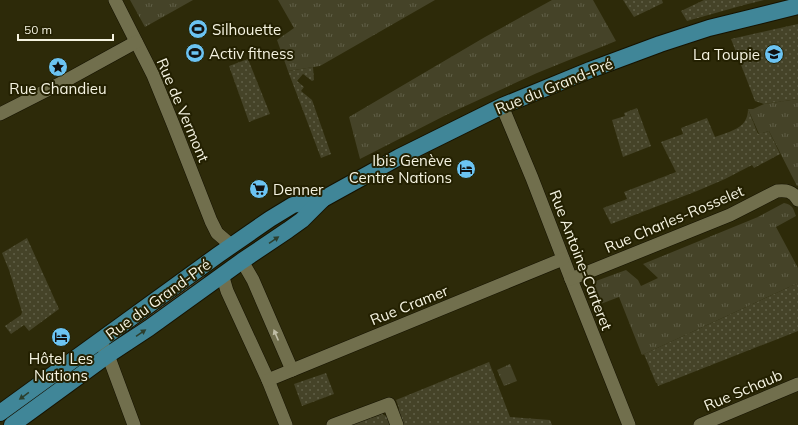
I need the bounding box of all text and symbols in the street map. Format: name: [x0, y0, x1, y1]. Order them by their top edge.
scale bar: [18, 16, 113, 42]
sports icon: Silhouette: [187, 18, 209, 40]
place label: Silhouette: [212, 20, 281, 39]
text: 50 m: [24, 22, 52, 37]
sports icon: Activ fitness: [184, 42, 206, 64]
school or university icon: La Toupie: [763, 43, 785, 65]
place label: Activ fitness: [209, 44, 294, 63]
place label: La Toupie: [693, 45, 760, 64]
street label: Rue du Grand-Pré: [492, 54, 616, 118]
street label: Rue de Vermont: [153, 55, 213, 165]
place icon: Rue Chandieu: [47, 56, 69, 78]
place label: Rue Chandieu: [9, 79, 107, 98]
place label: Ibis Genève Centre Nations: [349, 151, 452, 187]
hotel icon: Ibis Genève Centre Nations: [455, 158, 477, 180]
supermarket icon: Denner: [248, 178, 270, 200]
place label: Denner: [273, 180, 324, 199]
street label: Rue Charles-Rosselet: [602, 181, 746, 257]
street label: Rue Antoine-Carteret: [545, 187, 617, 333]
one-way arrow: [269, 236, 280, 244]
street label: Rue du Grand-Pré: [102, 254, 214, 344]
street label: Rue Cramer: [367, 281, 451, 329]
hotel icon: Hôtel Les Nations: [50, 326, 72, 348]
one-way arrow: [273, 328, 279, 340]
one-way arrow: [136, 329, 146, 337]
place label: Hôtel Les Nations: [29, 349, 93, 385]
street label: Rue Schaub: [701, 365, 785, 415]
one-way arrow: [19, 391, 30, 400]

